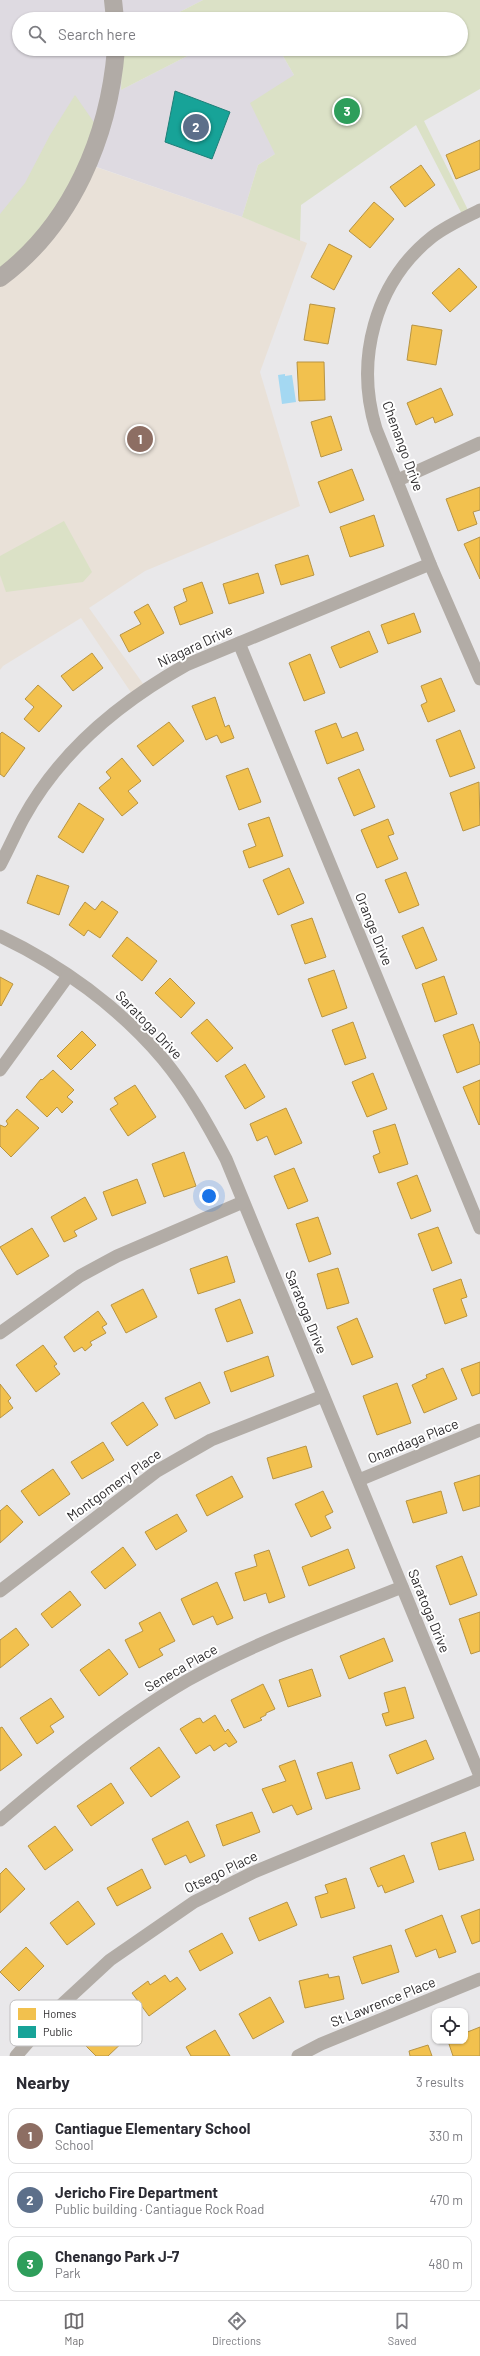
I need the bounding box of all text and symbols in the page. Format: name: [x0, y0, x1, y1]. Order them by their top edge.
search box: [12, 12, 468, 56]
icon: search: [26, 23, 48, 45]
text: Search here: [58, 25, 136, 43]
pin: 3: [334, 96, 360, 126]
pin: 2: [183, 112, 209, 142]
street label: Chenango Drive: [379, 398, 428, 493]
pin: 1: [127, 424, 153, 454]
street label: Niagara Drive: [154, 621, 235, 670]
street label: Orange Drive: [352, 890, 397, 968]
street label: Saratoga Drive: [112, 987, 186, 1062]
your location: [199, 1186, 219, 1206]
street label: Saratoga Drive: [282, 1268, 331, 1356]
street label: Onandaga Place: [365, 1415, 461, 1466]
street label: Montgomery Place: [63, 1445, 164, 1524]
street label: Saratoga Drive: [405, 1567, 454, 1655]
street label: Seneca Place: [141, 1640, 220, 1695]
street label: Otsego Place: [181, 1847, 260, 1897]
street label: St Lawrence Place: [328, 1973, 438, 2030]
legend: [10, 2000, 142, 2046]
text: Homes: [43, 2007, 76, 2020]
map controls: [432, 2008, 468, 2044]
button: locate: [432, 2008, 468, 2044]
text: Public: [43, 2025, 73, 2038]
text: Nearby: [16, 2072, 70, 2092]
text: 3 results: [416, 2074, 464, 2090]
text: Cantiague Elementary School: [55, 2119, 250, 2137]
text: 1: [28, 2128, 32, 2144]
text: 330 m: [429, 2128, 463, 2144]
text: School: [55, 2137, 93, 2153]
text: Jericho Fire Department: [55, 2183, 218, 2201]
text: 2: [26, 2192, 34, 2208]
text: 470 m: [429, 2192, 463, 2208]
text: Public building · Cantiague Rock Road: [55, 2201, 264, 2217]
text: Chenango Park J-7: [55, 2247, 179, 2265]
text: 3: [26, 2256, 34, 2272]
text: 480 m: [428, 2256, 463, 2272]
text: Park: [55, 2265, 81, 2281]
tab: Map: [63, 2310, 85, 2347]
tab: Directions: [212, 2310, 261, 2347]
tab: Saved: [388, 2310, 417, 2347]

